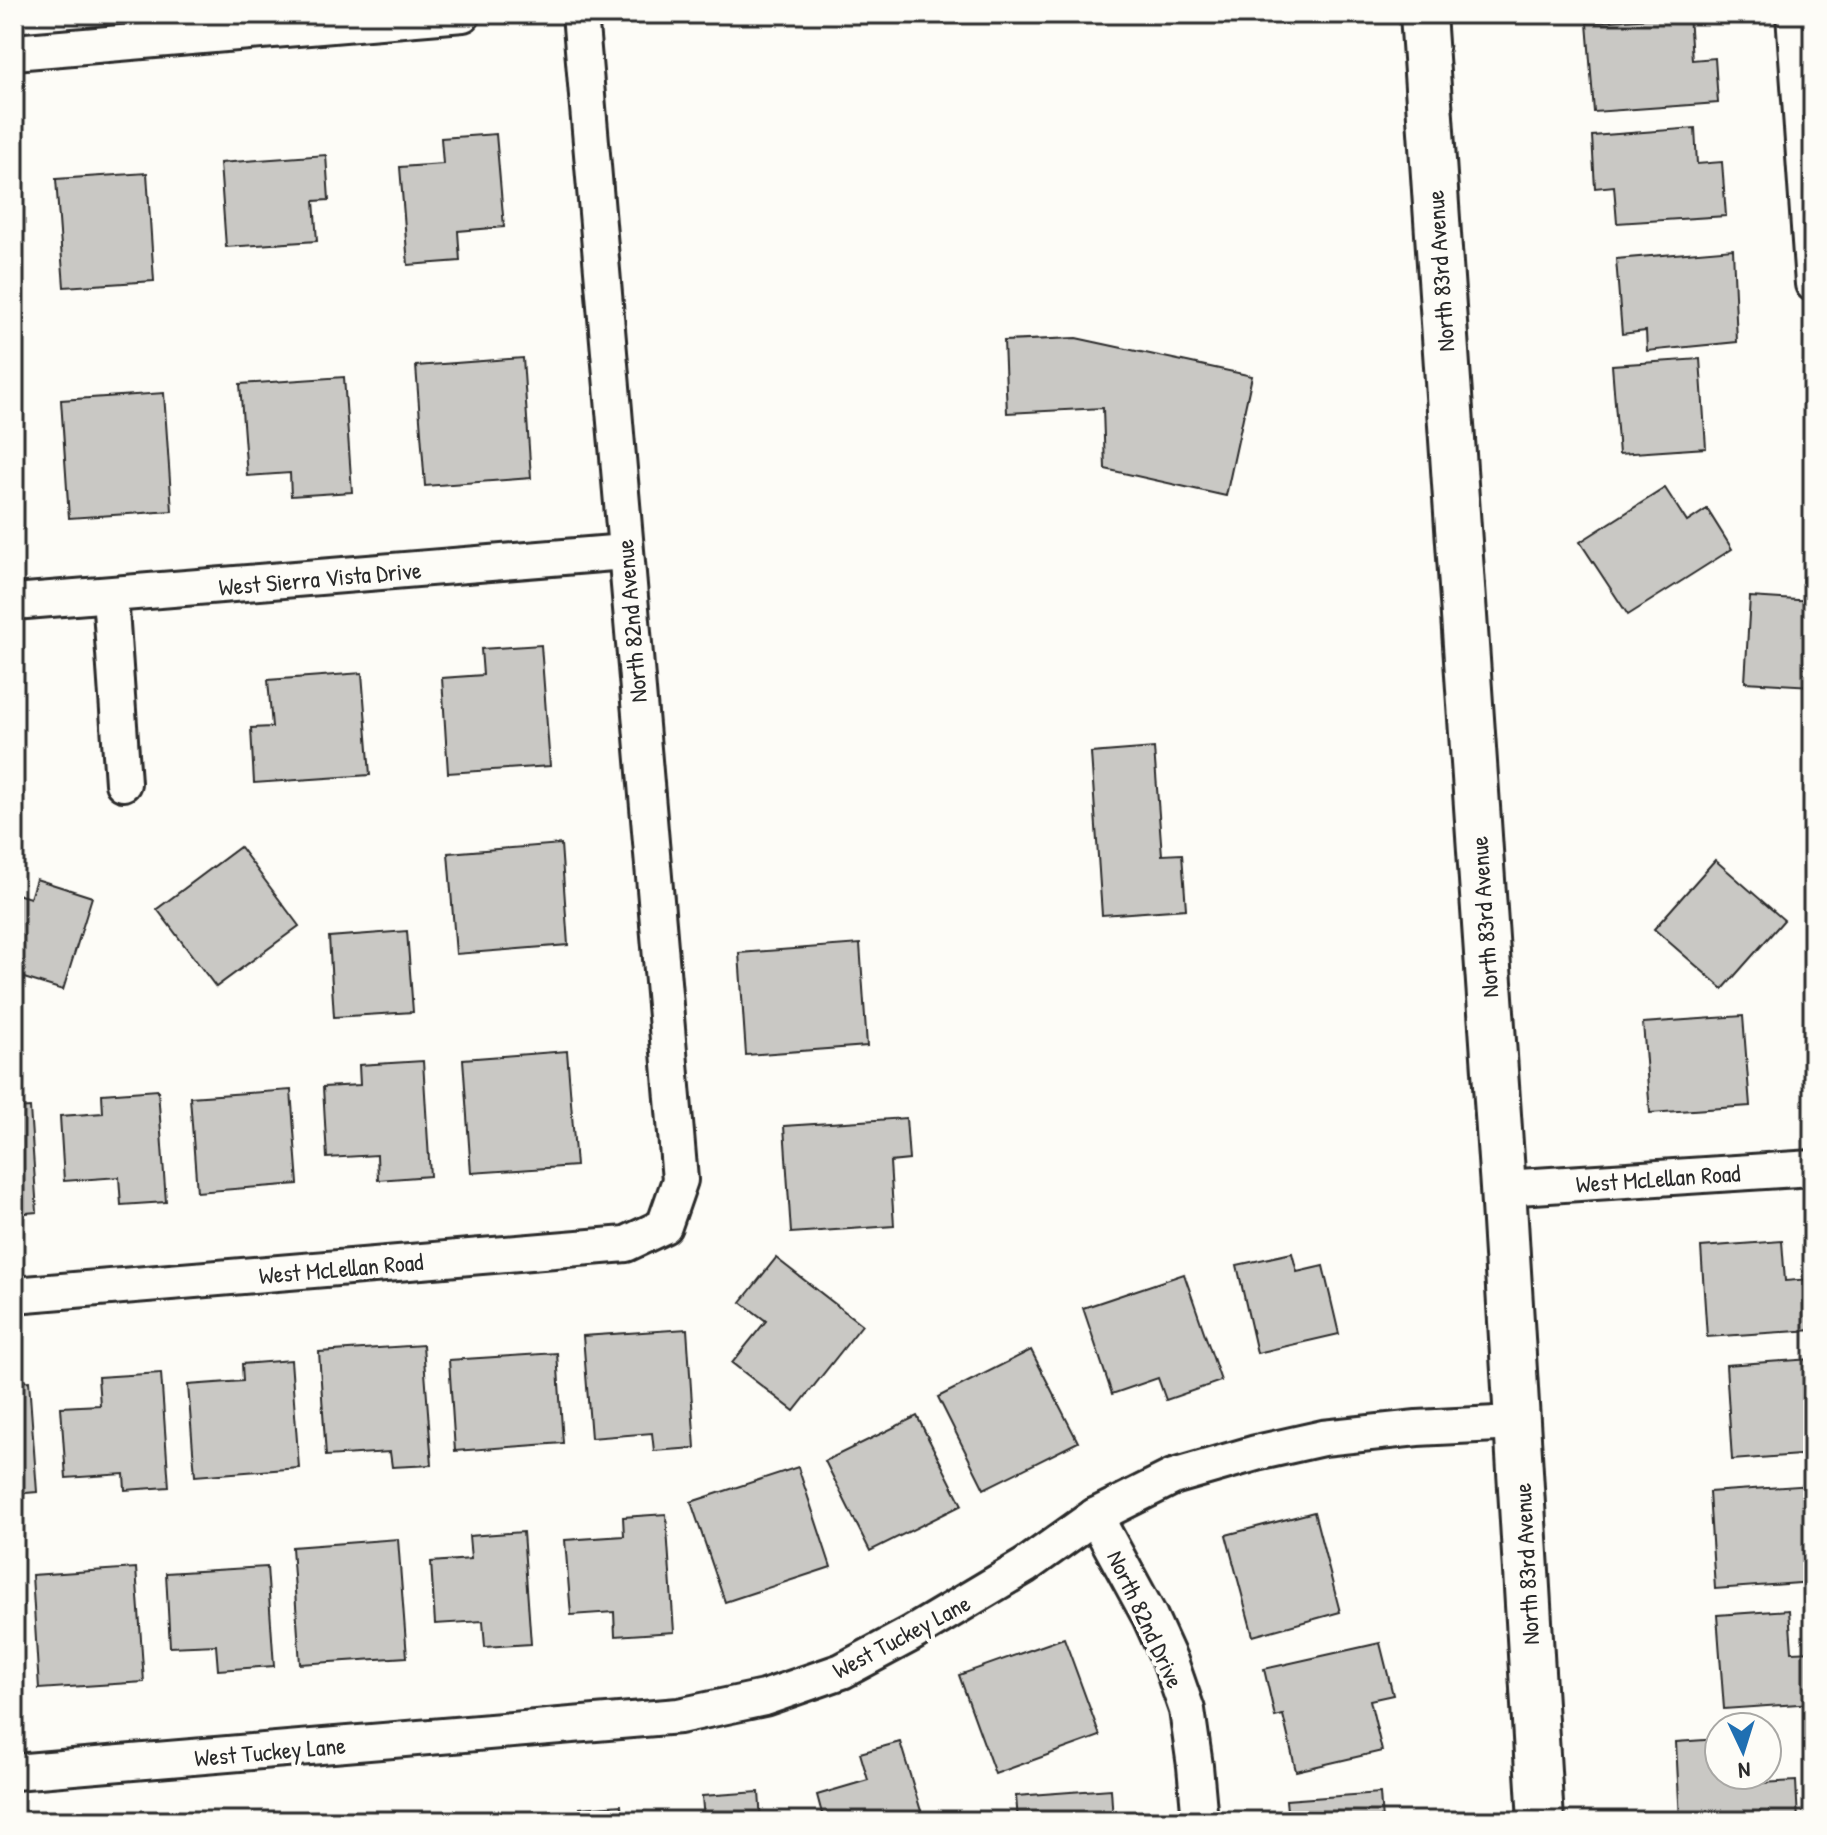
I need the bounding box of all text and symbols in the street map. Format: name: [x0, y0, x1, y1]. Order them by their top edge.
street label: North 83rd Avenue: [1418, 189, 1462, 353]
street label: North 82nd Avenue: [608, 538, 654, 704]
street label: West Sierra Vista Drive: [217, 553, 423, 603]
street label: North 83rd Avenue: [1462, 835, 1506, 999]
street label: West McLellan Road: [1575, 1156, 1741, 1200]
street label: West McLellan Road: [257, 1245, 425, 1291]
street label: North 83rd Avenue: [1506, 1482, 1546, 1646]
street label: North 82nd Drive: [1100, 1545, 1192, 1693]
street label: West Tuckey Lane: [827, 1586, 976, 1686]
north arrow: [1703, 1711, 1783, 1791]
street label: West Tuckey Lane: [193, 1728, 347, 1774]
text: N: [1737, 1756, 1751, 1786]

